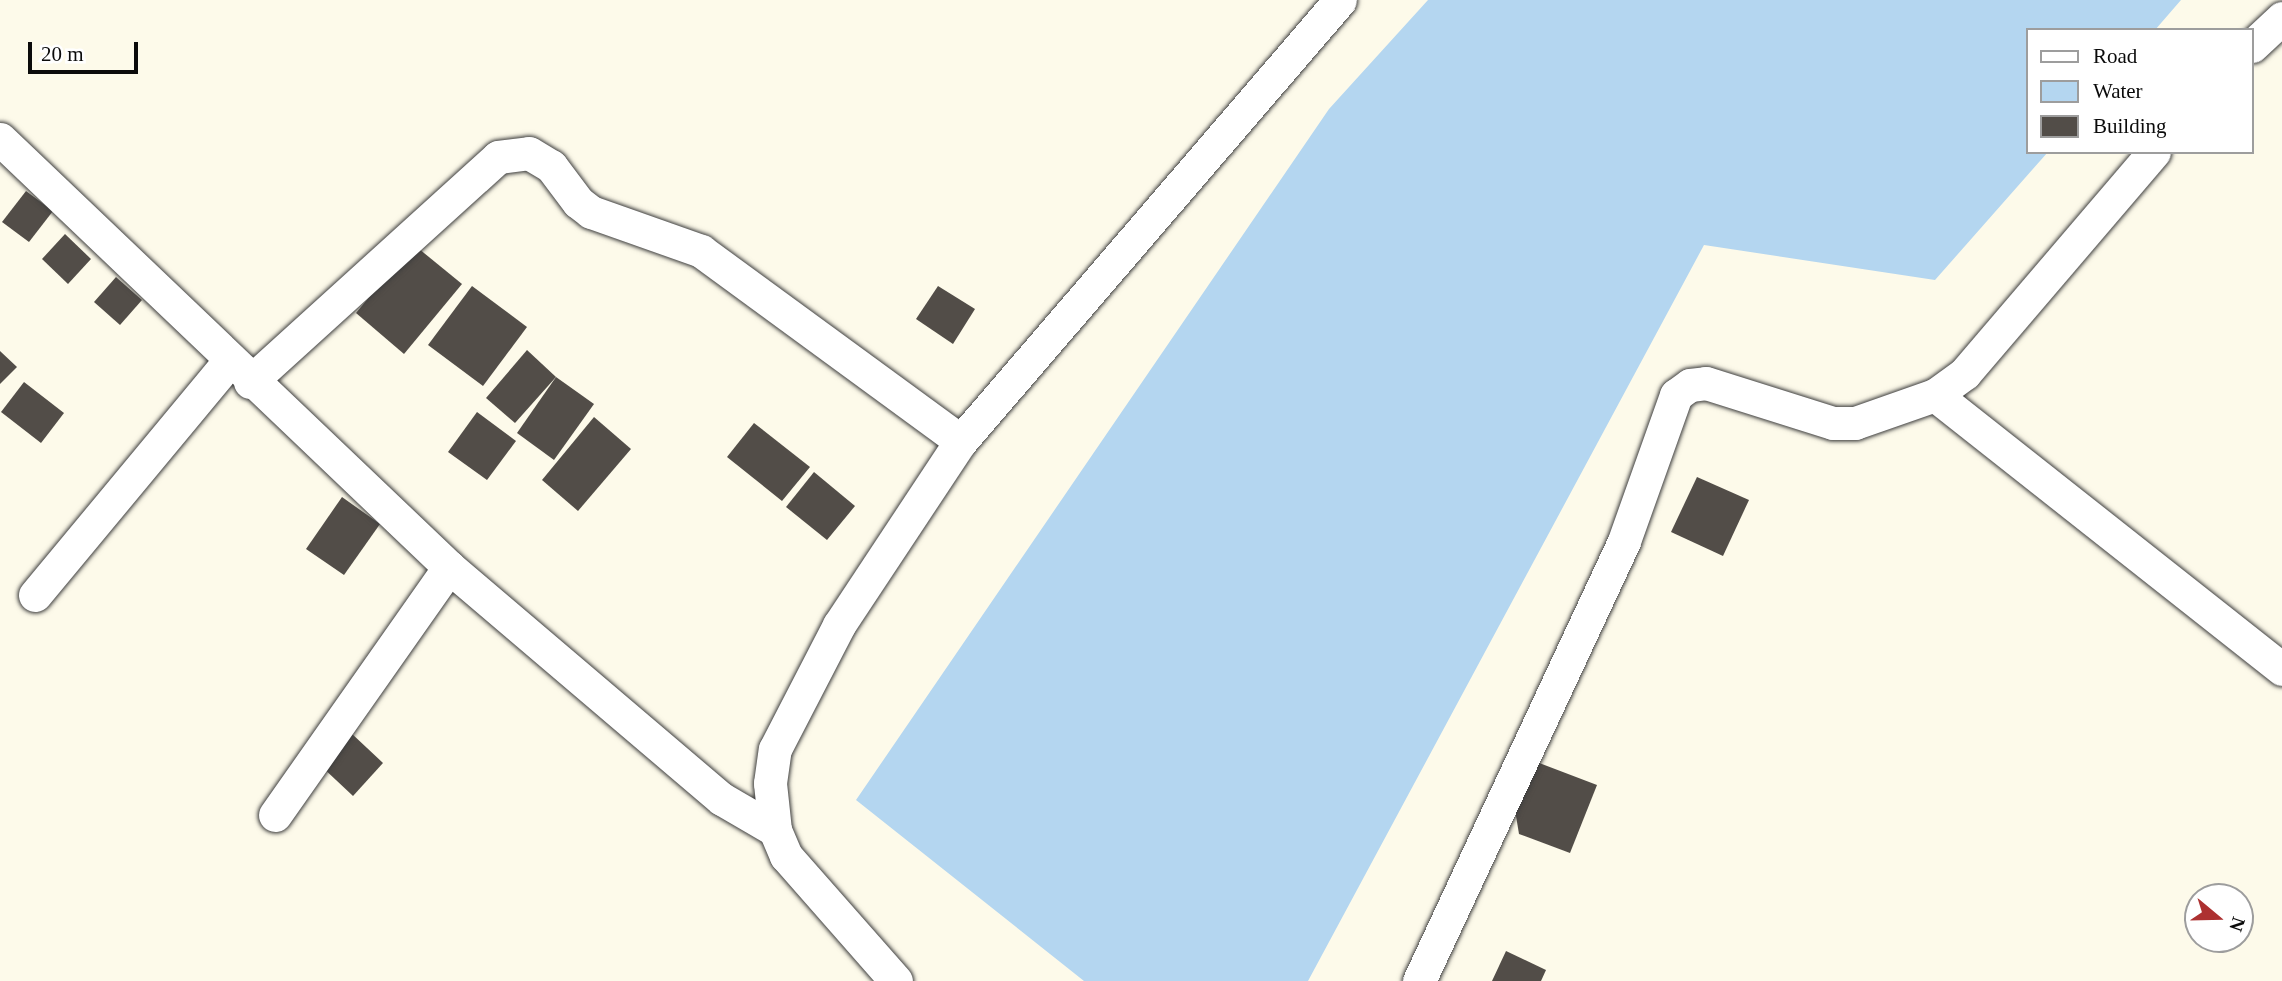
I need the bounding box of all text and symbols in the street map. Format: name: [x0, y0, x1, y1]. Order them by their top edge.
scale bar: [32, 28, 142, 72]
legend: [2026, 28, 2254, 154]
text: 20 m: [41, 42, 84, 66]
text: Road: [2093, 44, 2137, 68]
text: Water: [2093, 79, 2143, 103]
text: Building: [2093, 114, 2167, 138]
north arrow: [2184, 883, 2254, 953]
text: N: [2225, 914, 2250, 934]

